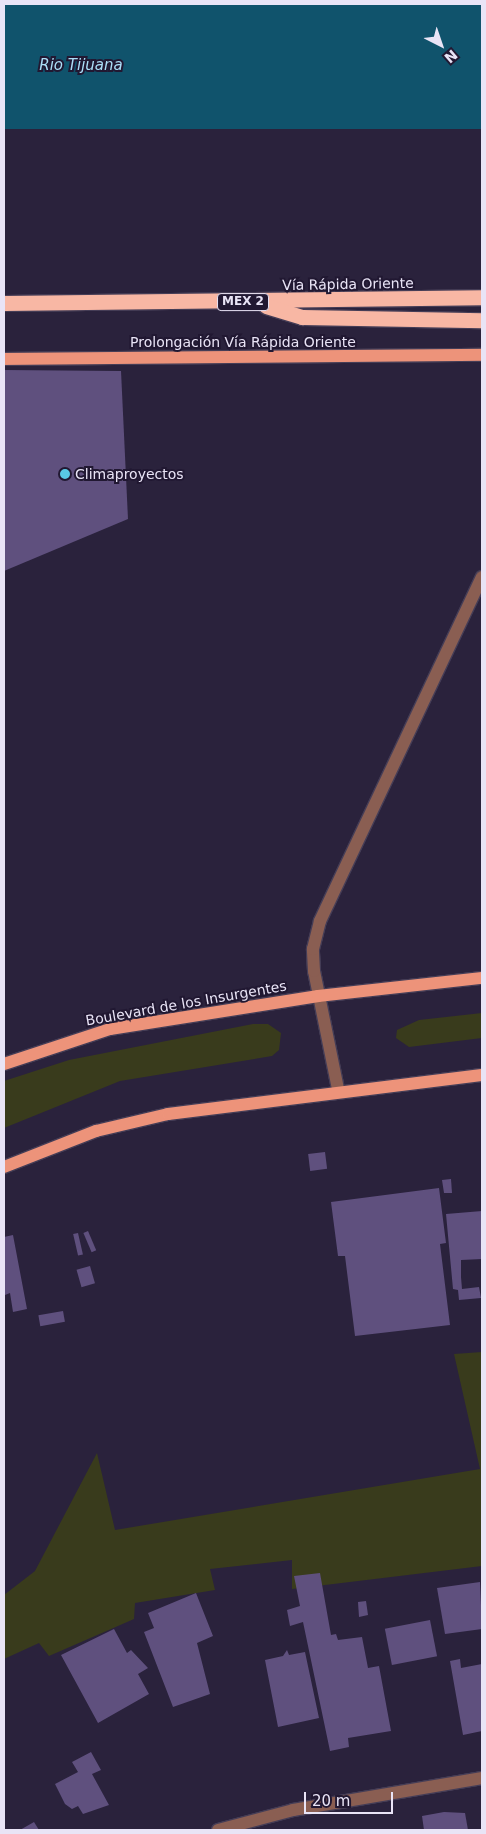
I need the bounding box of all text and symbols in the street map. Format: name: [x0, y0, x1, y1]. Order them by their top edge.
north arrow: [416, 20, 466, 70]
text: N: [441, 46, 461, 66]
water label: Rio Tijuana: [39, 57, 123, 75]
street label: Vía Rápida Oriente: [282, 274, 414, 294]
road number: MEX 2: [217, 292, 269, 312]
street label: Prolongación Vía Rápida Oriente: [130, 334, 356, 350]
place label: Climaproyectos: [75, 466, 184, 482]
marker: Climaproyectos: [59, 468, 71, 480]
street label: Boulevard de los Insurgentes: [84, 977, 288, 1029]
scale bar: [306, 1782, 395, 1814]
text: 20 m: [312, 1792, 350, 1810]

